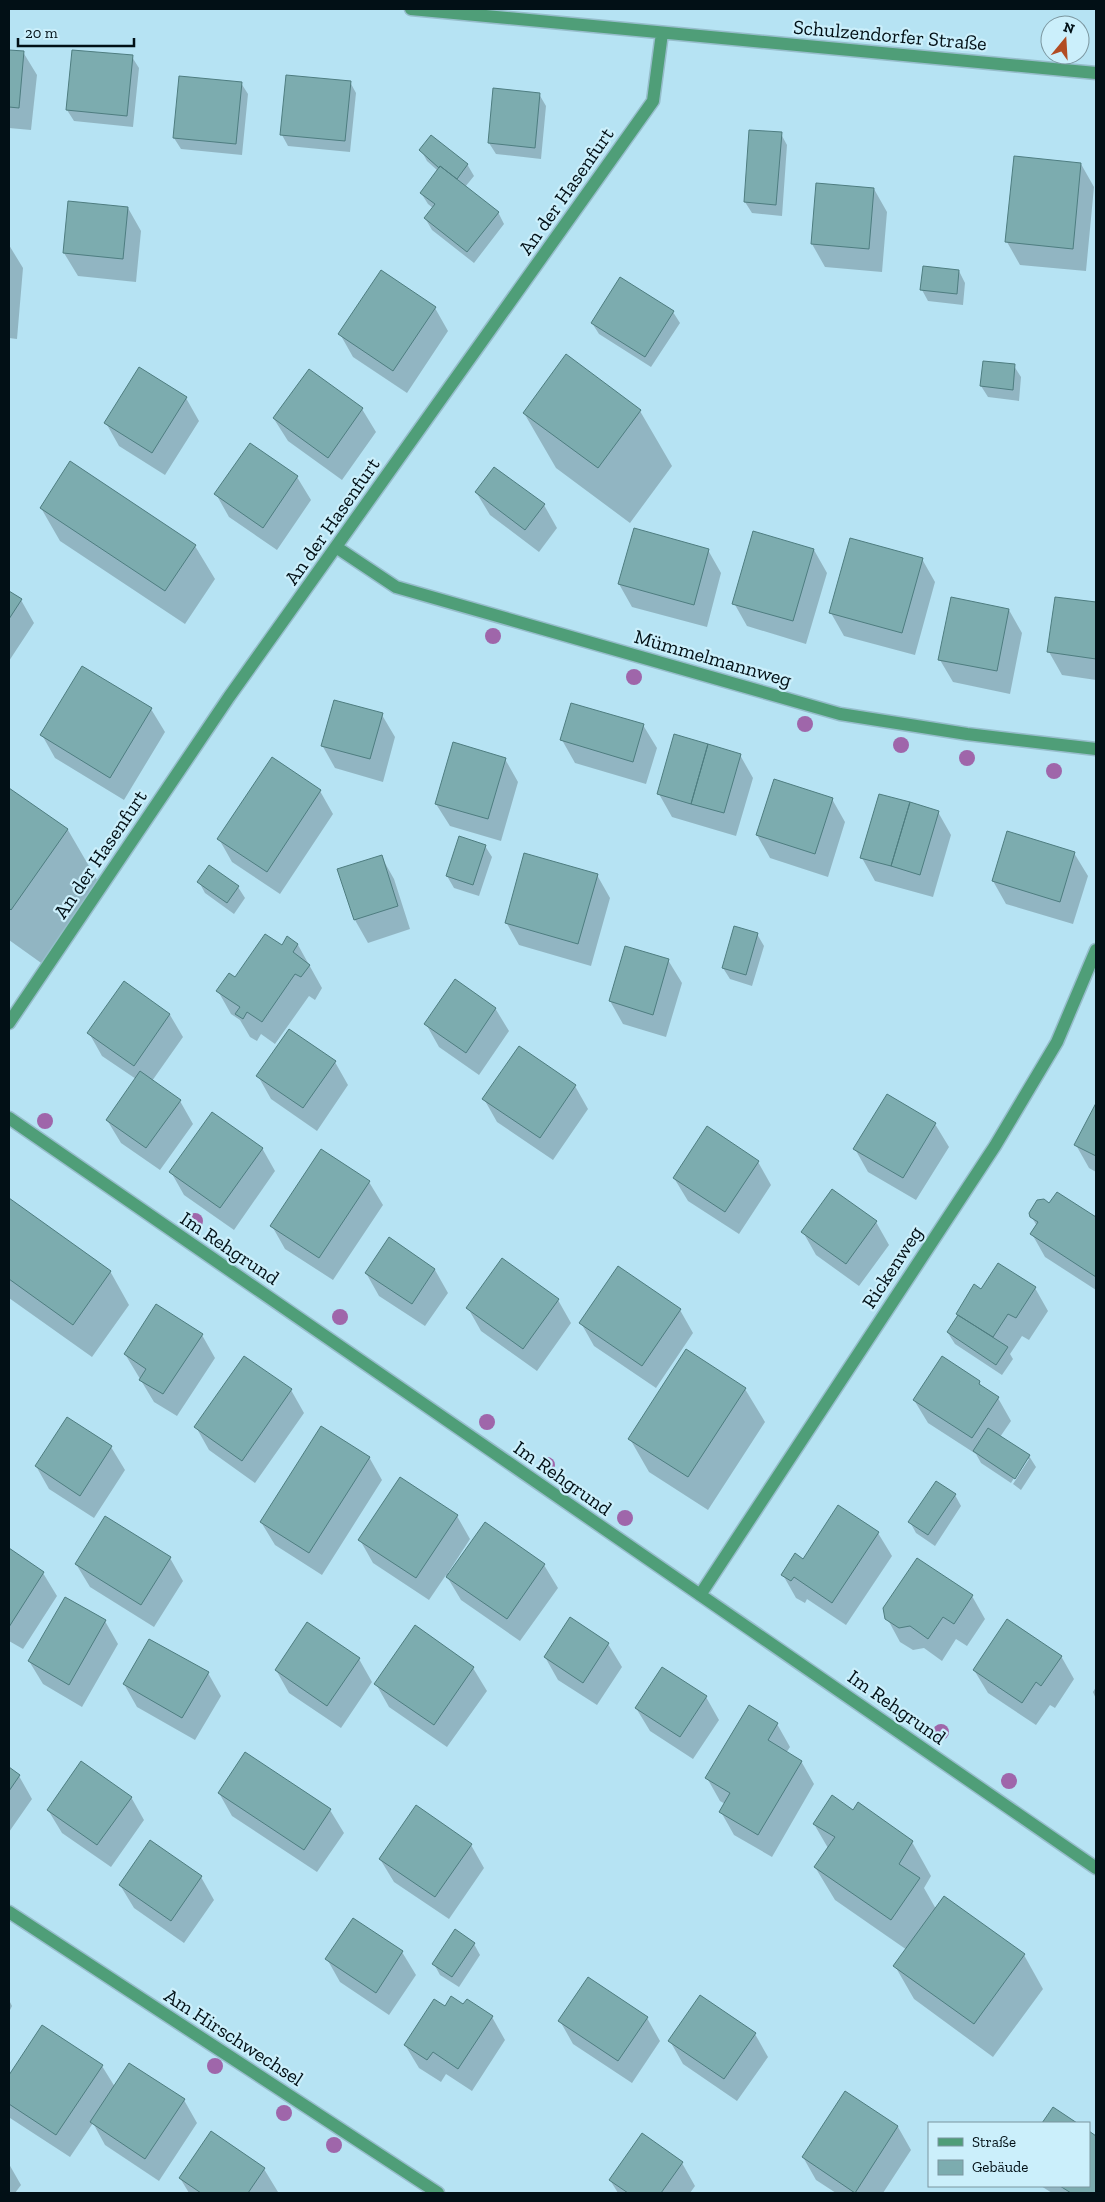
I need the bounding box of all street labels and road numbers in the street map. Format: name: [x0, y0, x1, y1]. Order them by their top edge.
street label: Schulzendorfer Straße: [792, 15, 988, 55]
street label: An der Hasenfurt: [513, 122, 619, 259]
street label: An der Hasenfurt: [279, 452, 385, 589]
street label: Mümmelmannweg: [632, 624, 795, 692]
street label: An der Hasenfurt: [48, 785, 152, 923]
street label: Im Rehgrund: [176, 1206, 284, 1290]
street label: Rickenweg: [857, 1221, 927, 1313]
street label: Im Rehgrund: [509, 1435, 617, 1521]
street label: Im Rehgrund: [843, 1664, 951, 1750]
street label: Am Hirschwechsel: [160, 1983, 308, 2091]

